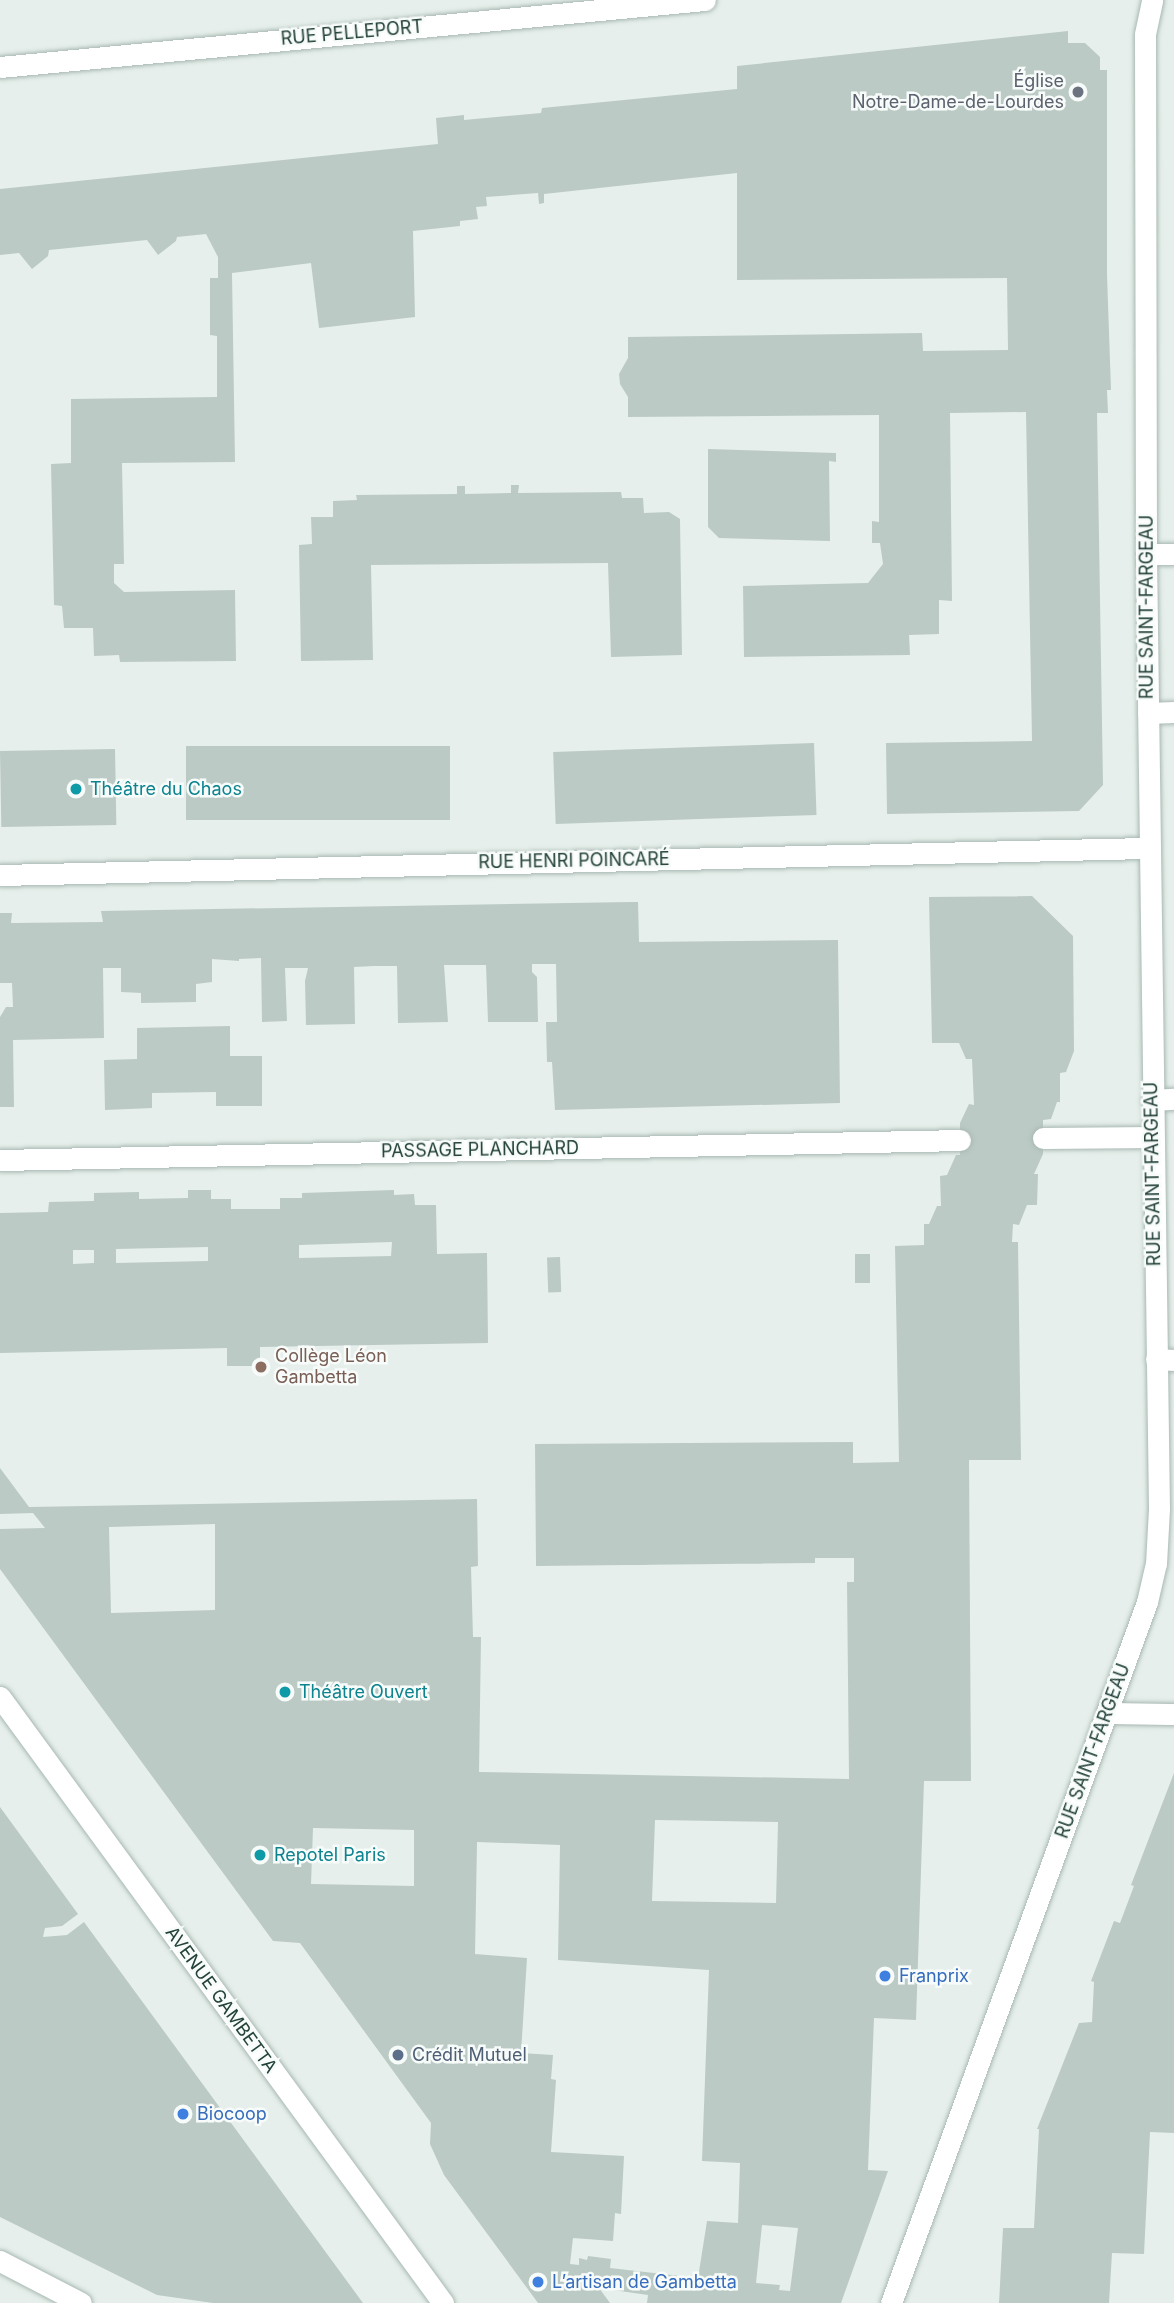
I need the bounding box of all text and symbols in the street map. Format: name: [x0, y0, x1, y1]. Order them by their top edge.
street label: RUE PELLEPORT: [280, 16, 424, 50]
place label: Église Notre-Dame-de-Lourdes: [852, 71, 1064, 114]
marker: Église Notre-Dame-de-Lourdes: [1070, 84, 1086, 100]
street label: RUE SAINT-FARGEAU: [1136, 515, 1158, 699]
place label: Théâtre du Chaos: [90, 778, 242, 800]
marker: Théâtre du Chaos: [68, 781, 84, 797]
street label: RUE HENRI POINCARÉ: [478, 849, 670, 873]
street label: RUE SAINT-FARGEAU: [1141, 1082, 1165, 1266]
street label: PASSAGE PLANCHARD: [381, 1137, 579, 1163]
place label: Collège Léon Gambetta: [275, 1346, 387, 1388]
marker: Collège Léon Gambetta: [253, 1359, 269, 1375]
street label: RUE SAINT-FARGEAU: [1051, 1661, 1135, 1841]
place label: Théâtre Ouvert: [299, 1681, 428, 1703]
marker: Théâtre Ouvert: [277, 1684, 293, 1700]
place label: Repotel Paris: [274, 1844, 386, 1866]
marker: Repotel Paris: [252, 1847, 268, 1863]
street label: AVENUE GAMBETTA: [161, 1923, 281, 2077]
place label: Franprix: [899, 1965, 969, 1987]
marker: Franprix: [877, 1968, 893, 1984]
place label: Crédit Mutuel: [412, 2044, 527, 2066]
marker: Crédit Mutuel: [390, 2047, 406, 2063]
place label: Biocoop: [197, 2103, 267, 2125]
marker: Biocoop: [175, 2106, 191, 2122]
place label: L’artisan de Gambetta: [552, 2271, 737, 2293]
marker: L’artisan de Gambetta: [530, 2274, 546, 2290]

